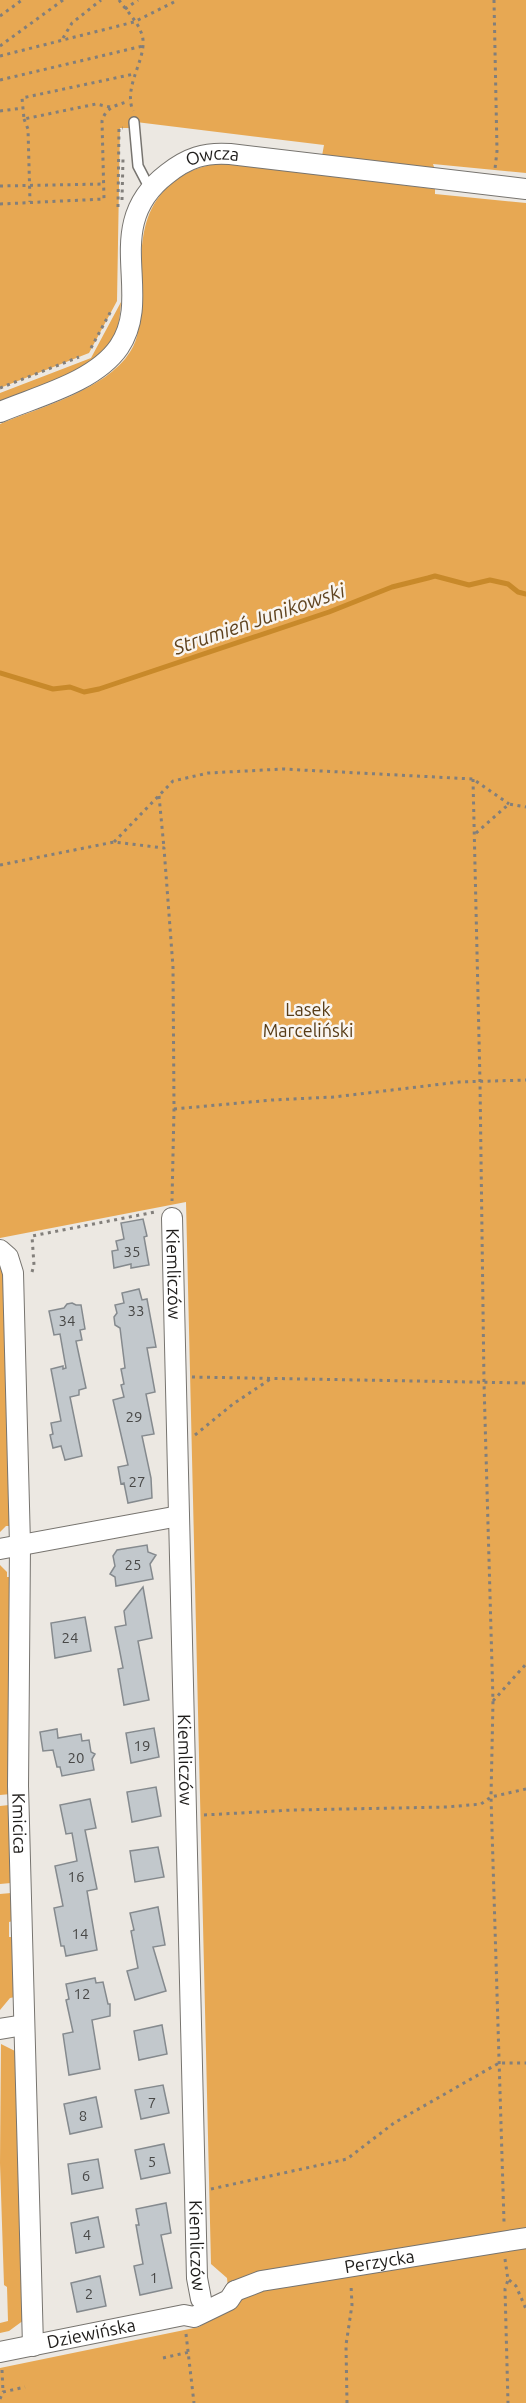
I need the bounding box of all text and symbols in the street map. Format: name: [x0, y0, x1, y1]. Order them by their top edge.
street label: Owcza: [183, 143, 240, 169]
water label: Strumień Junikowski: [169, 578, 349, 659]
park label: Lasek Marceliński: [263, 999, 353, 1040]
street label: Kiemliczów: [163, 1228, 185, 1320]
house number: 35: [124, 1243, 140, 1260]
house number: 33: [128, 1302, 144, 1319]
house number: 34: [59, 1312, 75, 1329]
house number: 29: [126, 1408, 142, 1425]
house number: 27: [129, 1473, 145, 1490]
house number: 25: [125, 1556, 141, 1573]
house number: 24: [62, 1629, 78, 1646]
street label: Kiemliczów: [175, 1714, 197, 1806]
house number: 19: [134, 1737, 150, 1754]
house number: 20: [68, 1749, 84, 1766]
street label: Kmicica: [9, 1793, 31, 1854]
house number: 16: [68, 1868, 84, 1885]
house number: 14: [72, 1925, 88, 1942]
house number: 12: [74, 1985, 90, 2002]
house number: 7: [148, 2094, 156, 2111]
house number: 8: [79, 2107, 87, 2124]
house number: 5: [148, 2153, 156, 2170]
house number: 6: [82, 2167, 90, 2184]
street label: Kiemliczów: [186, 2200, 210, 2293]
house number: 4: [83, 2226, 91, 2243]
street label: Perzycka: [343, 2245, 416, 2276]
house number: 1: [150, 2269, 158, 2286]
house number: 2: [85, 2285, 93, 2302]
street label: Dziewińska: [45, 2314, 137, 2351]

